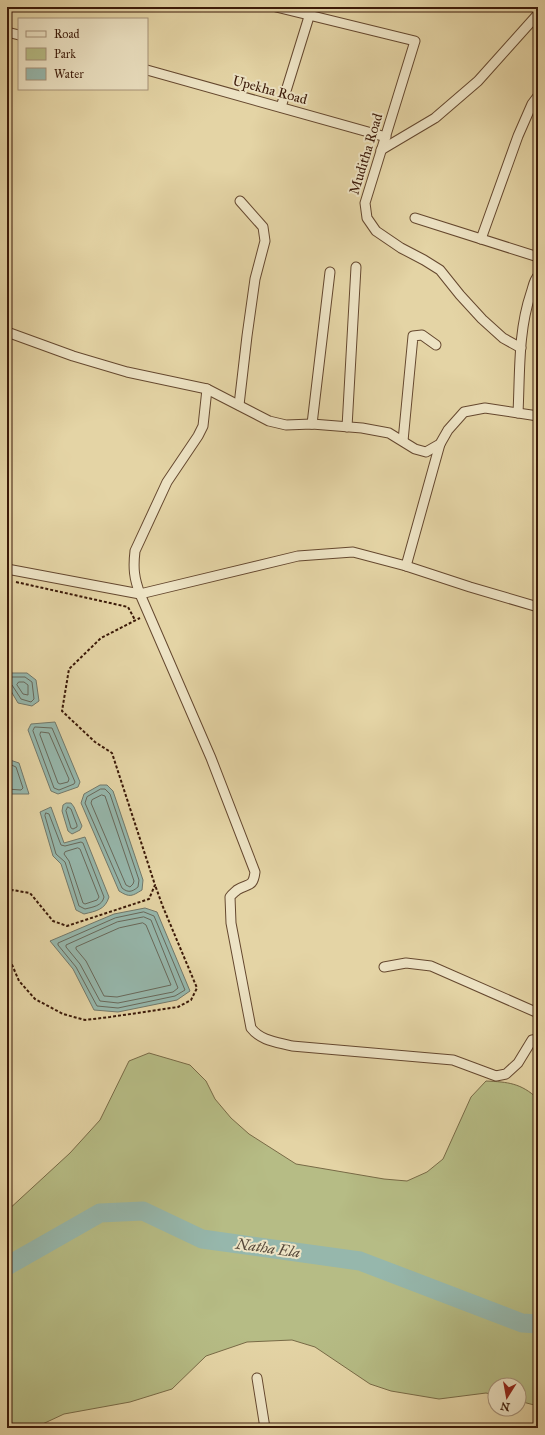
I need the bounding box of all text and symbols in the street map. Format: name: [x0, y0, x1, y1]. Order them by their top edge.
legend: [18, 18, 148, 90]
text: Road: [54, 27, 80, 41]
text: Park: [54, 47, 76, 61]
text: Water: [54, 67, 84, 81]
street label: Upekha Road: [231, 72, 309, 108]
street label: Muditha Road: [346, 111, 386, 197]
water label: Natha Ela: [234, 1234, 301, 1261]
north arrow: [487, 1377, 527, 1417]
text: N: [499, 1399, 511, 1414]

